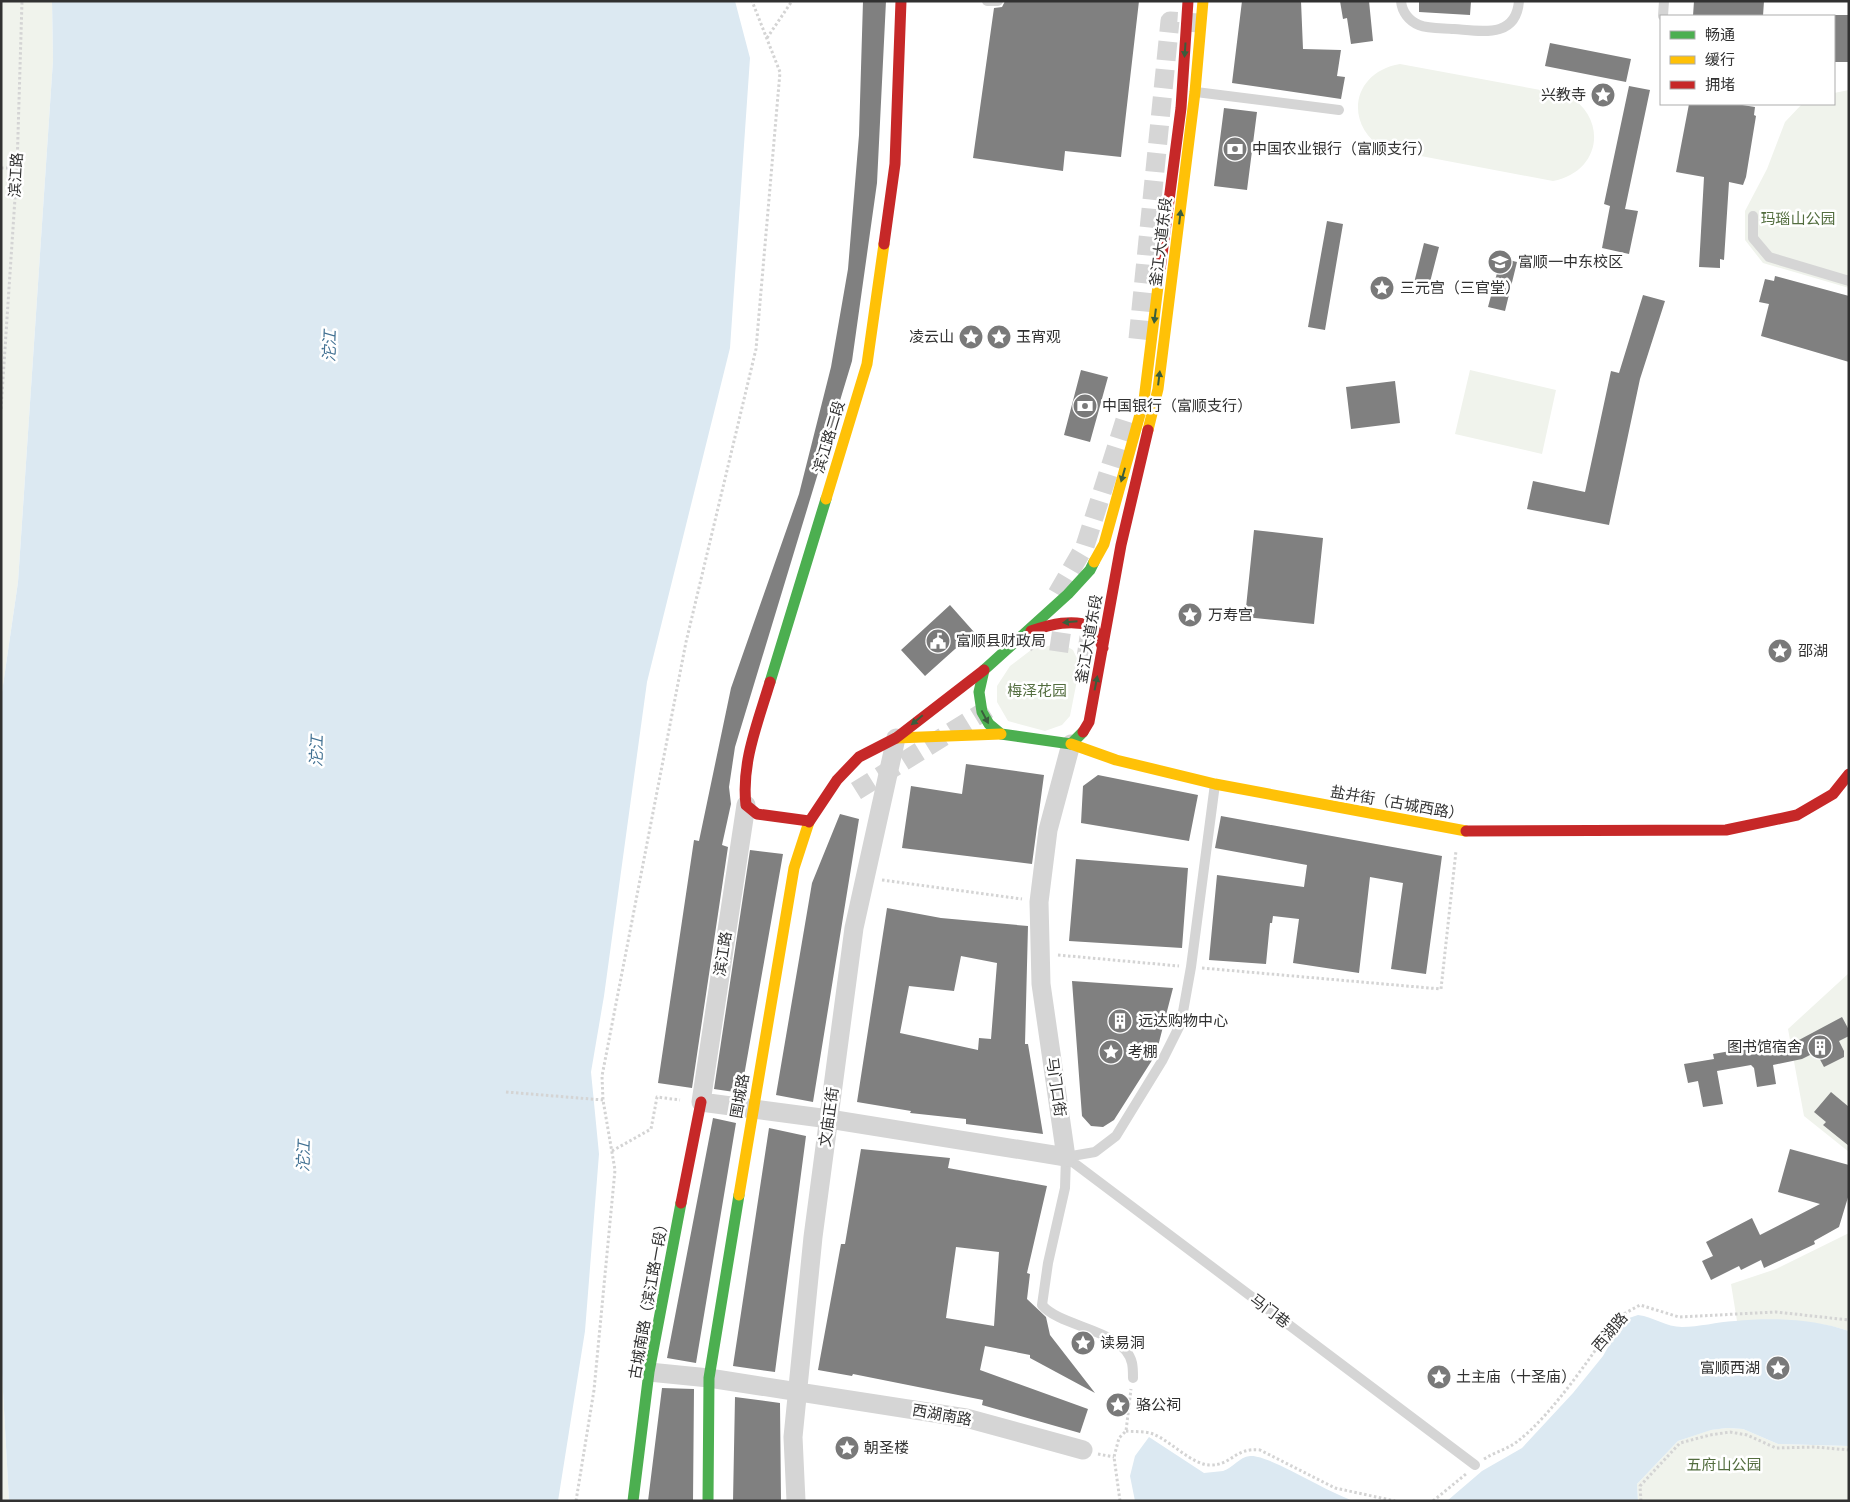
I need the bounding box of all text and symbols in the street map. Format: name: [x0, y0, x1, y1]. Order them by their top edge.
legend: [1660, 15, 1835, 105]
text: 畅通: [1705, 26, 1735, 44]
one-way arrow: [1181, 42, 1189, 58]
text: 缓行: [1705, 51, 1735, 69]
text: 拥堵: [1705, 76, 1735, 94]
place icon: 兴教寺: [1590, 82, 1616, 108]
place label: 兴教寺: [1541, 86, 1586, 104]
bank icon: 中国农业银行（富顺支行）: [1222, 136, 1248, 162]
place label: 中国农业银行（富顺支行）: [1252, 140, 1432, 158]
street label: 滨江路: [6, 152, 26, 198]
street label: 釜江大道东段: [1147, 196, 1175, 288]
one-way arrow: [1176, 209, 1184, 225]
park label: 玛瑙山公园: [1760, 210, 1836, 228]
school or university icon: 富顺一中东校区: [1487, 249, 1513, 275]
place label: 富顺一中东校区: [1518, 253, 1623, 271]
place icon: 三元宫（三官堂）: [1369, 275, 1395, 301]
place label: 三元宫（三官堂）: [1400, 279, 1520, 297]
one-way arrow: [1151, 308, 1159, 324]
place icon: 凌云山: [958, 324, 984, 350]
place icon: 玉宵观: [986, 324, 1012, 350]
water label: 沱江: [319, 328, 340, 362]
place label: 凌云山: [909, 328, 954, 346]
place label: 玉宵观: [1016, 328, 1061, 346]
one-way arrow: [1156, 370, 1164, 386]
bank icon: 中国银行（富顺支行）: [1072, 393, 1098, 419]
place label: 中国银行（富顺支行）: [1102, 397, 1252, 415]
street label: 滨江路二段: [809, 398, 849, 476]
one-way arrow: [1119, 467, 1127, 482]
street label: 釜江大道东段: [1072, 593, 1106, 685]
place icon: 万寿宫: [1177, 602, 1203, 628]
place label: 万寿宫: [1208, 606, 1253, 624]
one-way arrow: [1061, 618, 1077, 626]
public building icon: 富顺县财政局: [925, 628, 951, 654]
place label: 富顺县财政局: [956, 632, 1046, 650]
place icon: 邵湖: [1767, 638, 1793, 664]
place label: 邵湖: [1798, 642, 1828, 660]
one-way arrow: [1092, 676, 1100, 691]
park label: 梅泽花园: [1007, 682, 1067, 700]
one-way arrow: [981, 710, 990, 723]
one-way arrow: [911, 715, 924, 726]
water label: 沱江: [306, 733, 327, 767]
street label: 盐井街（古城西路）: [1329, 782, 1465, 824]
street label: 滨江路: [711, 930, 735, 978]
building icon: 远达购物中心: [1107, 1008, 1133, 1034]
place label: 远达购物中心: [1138, 1012, 1228, 1030]
building icon: 图书馆宿舍: [1807, 1034, 1833, 1060]
place label: 图书馆宿舍: [1727, 1038, 1802, 1056]
place icon: 考棚: [1098, 1039, 1124, 1065]
place label: 考棚: [1128, 1043, 1158, 1061]
street label: 马门口街: [1043, 1056, 1069, 1118]
street label: 围城路: [727, 1072, 753, 1120]
street label: 文庙正街: [816, 1086, 842, 1148]
water label: 沱江: [293, 1138, 314, 1172]
street label: 古城南路（滨江路一段）: [626, 1215, 672, 1381]
street label: 马门巷: [1247, 1290, 1293, 1332]
street label: 西湖路: [1589, 1309, 1631, 1355]
place icon: 读易洞: [1070, 1330, 1096, 1356]
place label: 读易洞: [1100, 1334, 1145, 1352]
place icon: 富顺西湖: [1765, 1355, 1791, 1381]
place label: 富顺西湖: [1700, 1359, 1760, 1377]
place icon: 土主庙（十圣庙）: [1426, 1364, 1452, 1390]
place label: 土主庙（十圣庙）: [1456, 1368, 1576, 1386]
place icon: 骆公祠: [1105, 1392, 1131, 1418]
place label: 骆公祠: [1136, 1396, 1181, 1414]
street label: 西湖南路: [911, 1401, 973, 1429]
place icon: 朝圣楼: [834, 1435, 860, 1461]
place label: 朝圣楼: [864, 1439, 909, 1457]
park label: 五府山公园: [1686, 1456, 1762, 1474]

